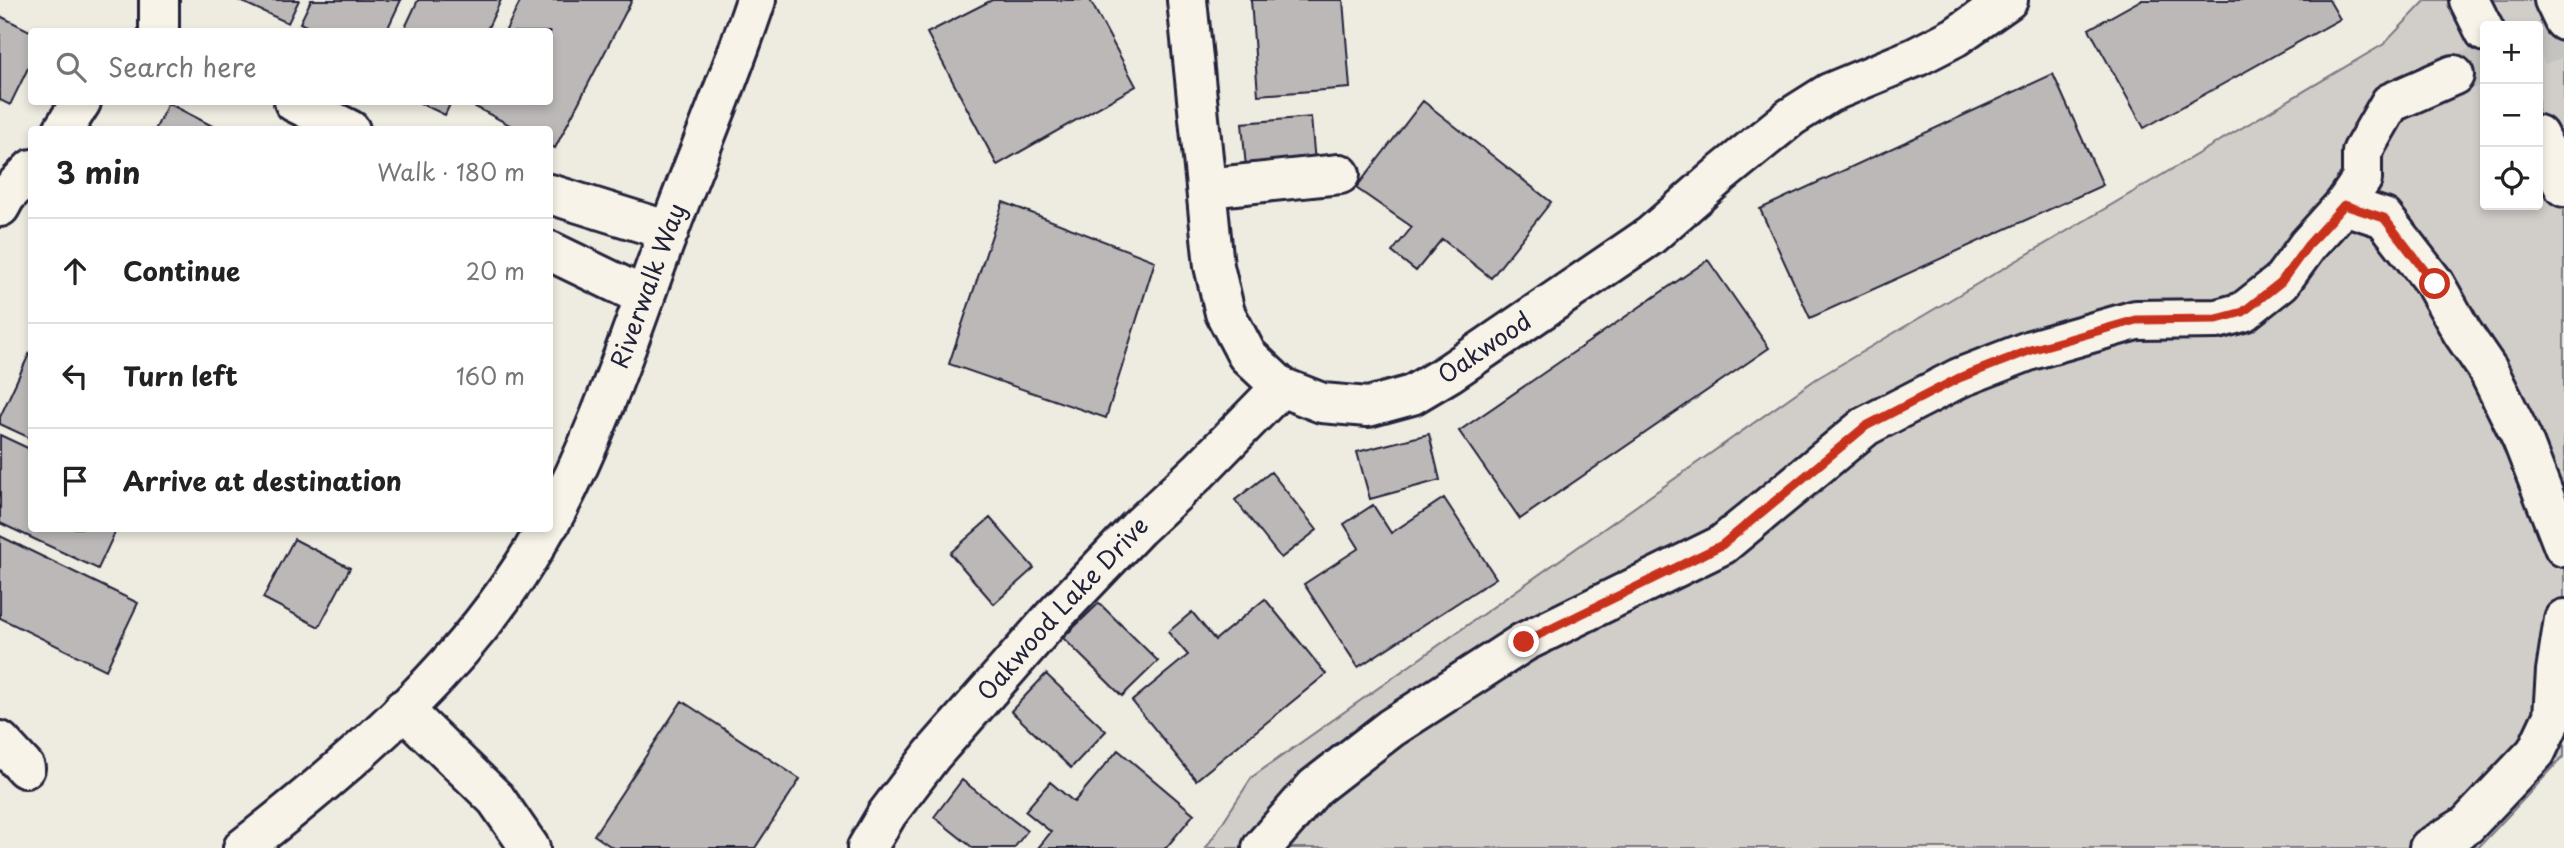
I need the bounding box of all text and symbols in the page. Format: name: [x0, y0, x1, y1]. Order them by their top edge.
map controls: [2480, 21, 2543, 210]
button: +: [2480, 21, 2543, 84]
search box: [28, 28, 553, 105]
text: Search here: [108, 47, 257, 86]
icon: search: [52, 48, 90, 86]
button: −: [2480, 84, 2543, 147]
button: locate: [2480, 147, 2543, 210]
text: 3 min: [56, 149, 141, 194]
text: Walk · 180 m: [377, 154, 525, 189]
street label: Riverwalk Way: [600, 197, 694, 373]
text: Continue: [123, 251, 240, 290]
icon: ahead: [56, 252, 94, 290]
text: 20 m: [466, 253, 525, 288]
route start: [2419, 268, 2450, 299]
street label: Oakwood: [1430, 302, 1538, 392]
text: Turn left: [123, 356, 238, 395]
icon: left: [56, 357, 94, 395]
text: 160 m: [456, 358, 525, 393]
text: Arrive at destination: [123, 461, 402, 500]
icon: arrive: [56, 462, 94, 500]
street label: Oakwood Lake Drive: [968, 507, 1156, 708]
route end: [1508, 626, 1539, 657]

